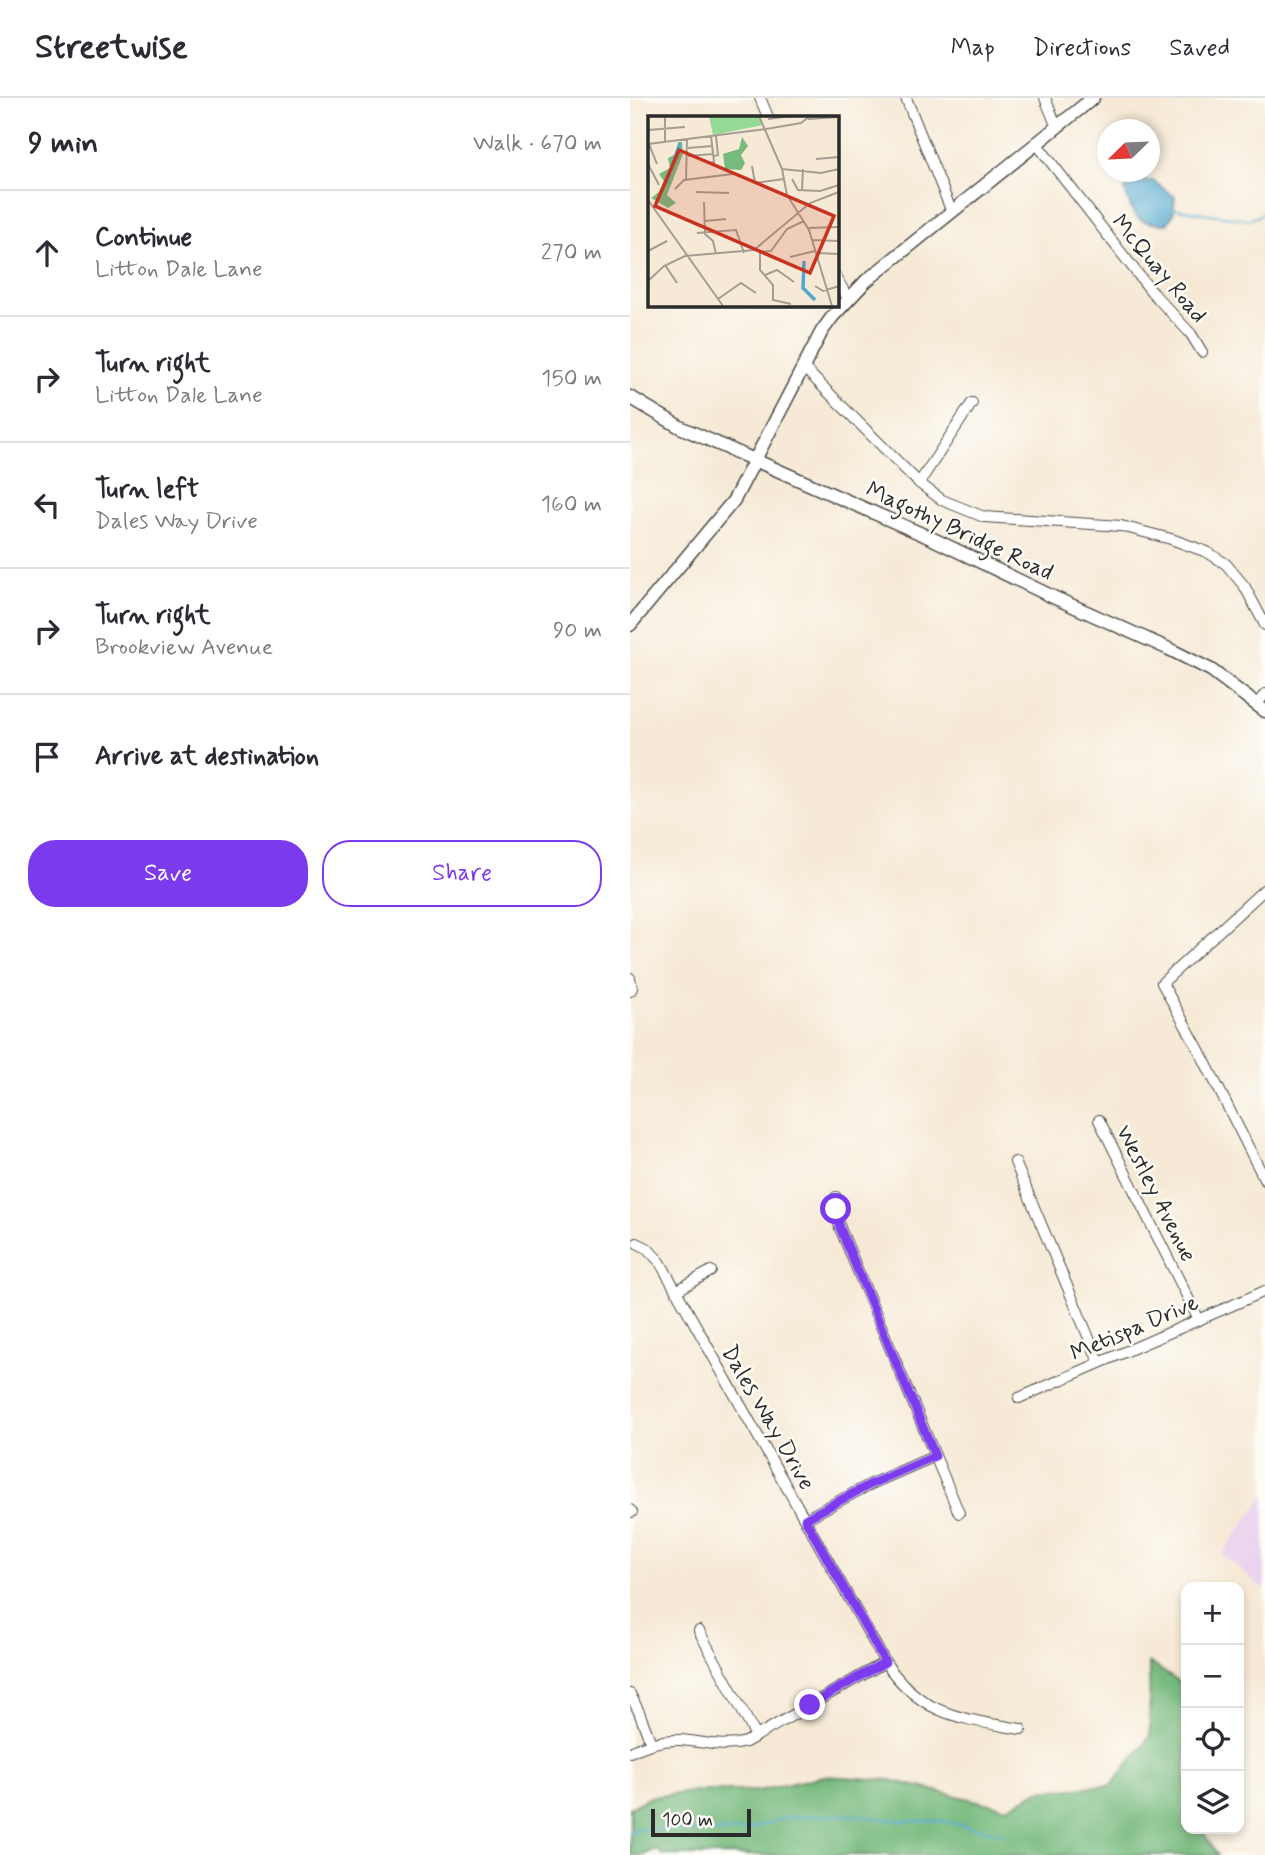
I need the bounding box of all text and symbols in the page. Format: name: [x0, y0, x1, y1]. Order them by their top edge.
text: Streetwise: [35, 26, 188, 70]
text: Map: [951, 33, 995, 64]
text: Directions: [1033, 33, 1131, 64]
text: Saved: [1169, 33, 1230, 64]
inset map: [648, 116, 838, 306]
north arrow: [1097, 119, 1160, 182]
text: 9 min: [28, 124, 98, 163]
text: Walk · 670 m: [473, 129, 602, 159]
street label: McQuay Road: [1104, 209, 1213, 330]
text: Continue: [95, 221, 192, 255]
icon: ahead: [28, 234, 66, 272]
text: 270 m: [541, 238, 602, 268]
text: Litton Dale Lane: [95, 255, 263, 285]
text: Turn right: [95, 347, 211, 381]
icon: right: [28, 360, 66, 398]
text: 150 m: [541, 364, 602, 394]
text: Litton Dale Lane: [95, 381, 263, 411]
text: Turn left: [95, 473, 199, 507]
street label: Magothy Bridge Road: [860, 475, 1058, 590]
icon: left: [28, 486, 66, 524]
text: 160 m: [541, 490, 602, 520]
text: Dales Way Drive: [95, 507, 258, 537]
text: Turn right: [95, 599, 211, 633]
icon: right: [28, 612, 66, 650]
text: 90 m: [553, 616, 602, 646]
text: Brookview Avenue: [95, 633, 273, 663]
icon: arrive: [28, 738, 66, 776]
text: Arrive at destination: [95, 740, 319, 774]
button: Save: [28, 840, 308, 907]
button: Share: [322, 840, 602, 907]
street label: Westley Avenue: [1108, 1121, 1203, 1267]
route start: [820, 1193, 851, 1224]
street label: Metispa Drive: [1066, 1288, 1204, 1369]
street label: Dales Way Drive: [714, 1340, 821, 1496]
map controls: [1181, 1582, 1244, 1834]
button: +: [1181, 1582, 1244, 1645]
button: −: [1181, 1645, 1244, 1708]
route end: [794, 1689, 825, 1720]
button: locate: [1181, 1708, 1244, 1771]
button: layers: [1181, 1771, 1244, 1834]
scale bar: [651, 1806, 751, 1838]
text: 100 m: [662, 1808, 713, 1833]

